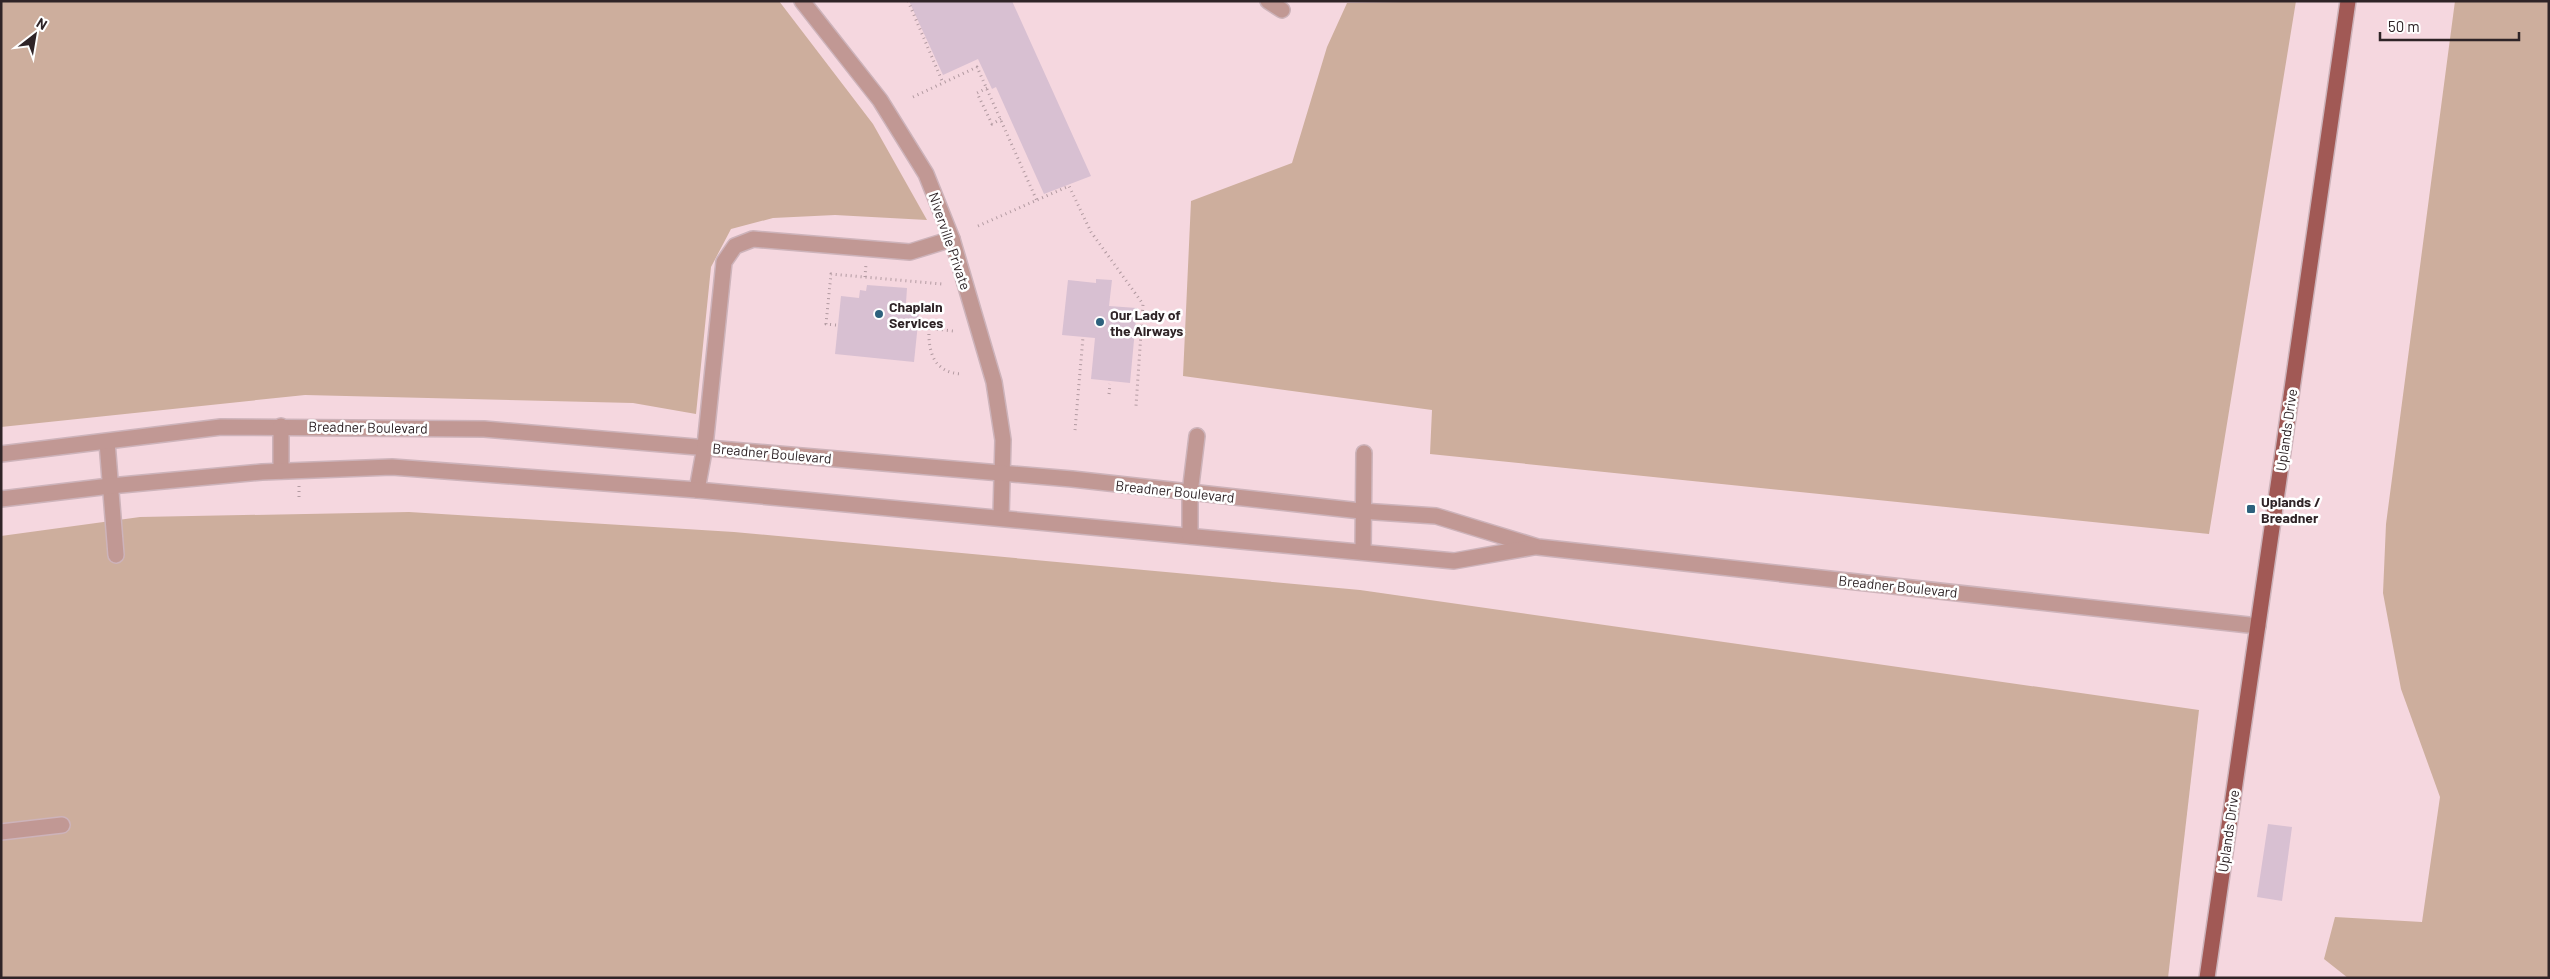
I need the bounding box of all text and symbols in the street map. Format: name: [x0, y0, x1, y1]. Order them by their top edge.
north arrow: [10, 10, 60, 60]
scale bar: [2380, 10, 2519, 42]
text: N: [34, 14, 50, 33]
text: 50 m: [2388, 17, 2420, 35]
street label: Niverville Private: [925, 190, 975, 292]
place label: Chaplain Services: [889, 298, 943, 331]
place label: Our Lady of the Airways: [1110, 306, 1183, 339]
marker: Chaplain Services: [873, 308, 885, 320]
marker: Our Lady of the Airways: [1094, 316, 1106, 328]
street label: Uplands Drive: [2272, 388, 2300, 472]
street label: Breadner Boulevard: [308, 417, 428, 437]
street label: Breadner Boulevard: [712, 439, 832, 467]
street label: Breadner Boulevard: [1115, 476, 1235, 506]
place label: Uplands / Breadner: [2261, 493, 2321, 526]
marker: Uplands / Breadner: [2245, 503, 2257, 515]
street label: Breadner Boulevard: [1838, 571, 1958, 601]
street label: Uplands Drive: [2214, 789, 2242, 873]

